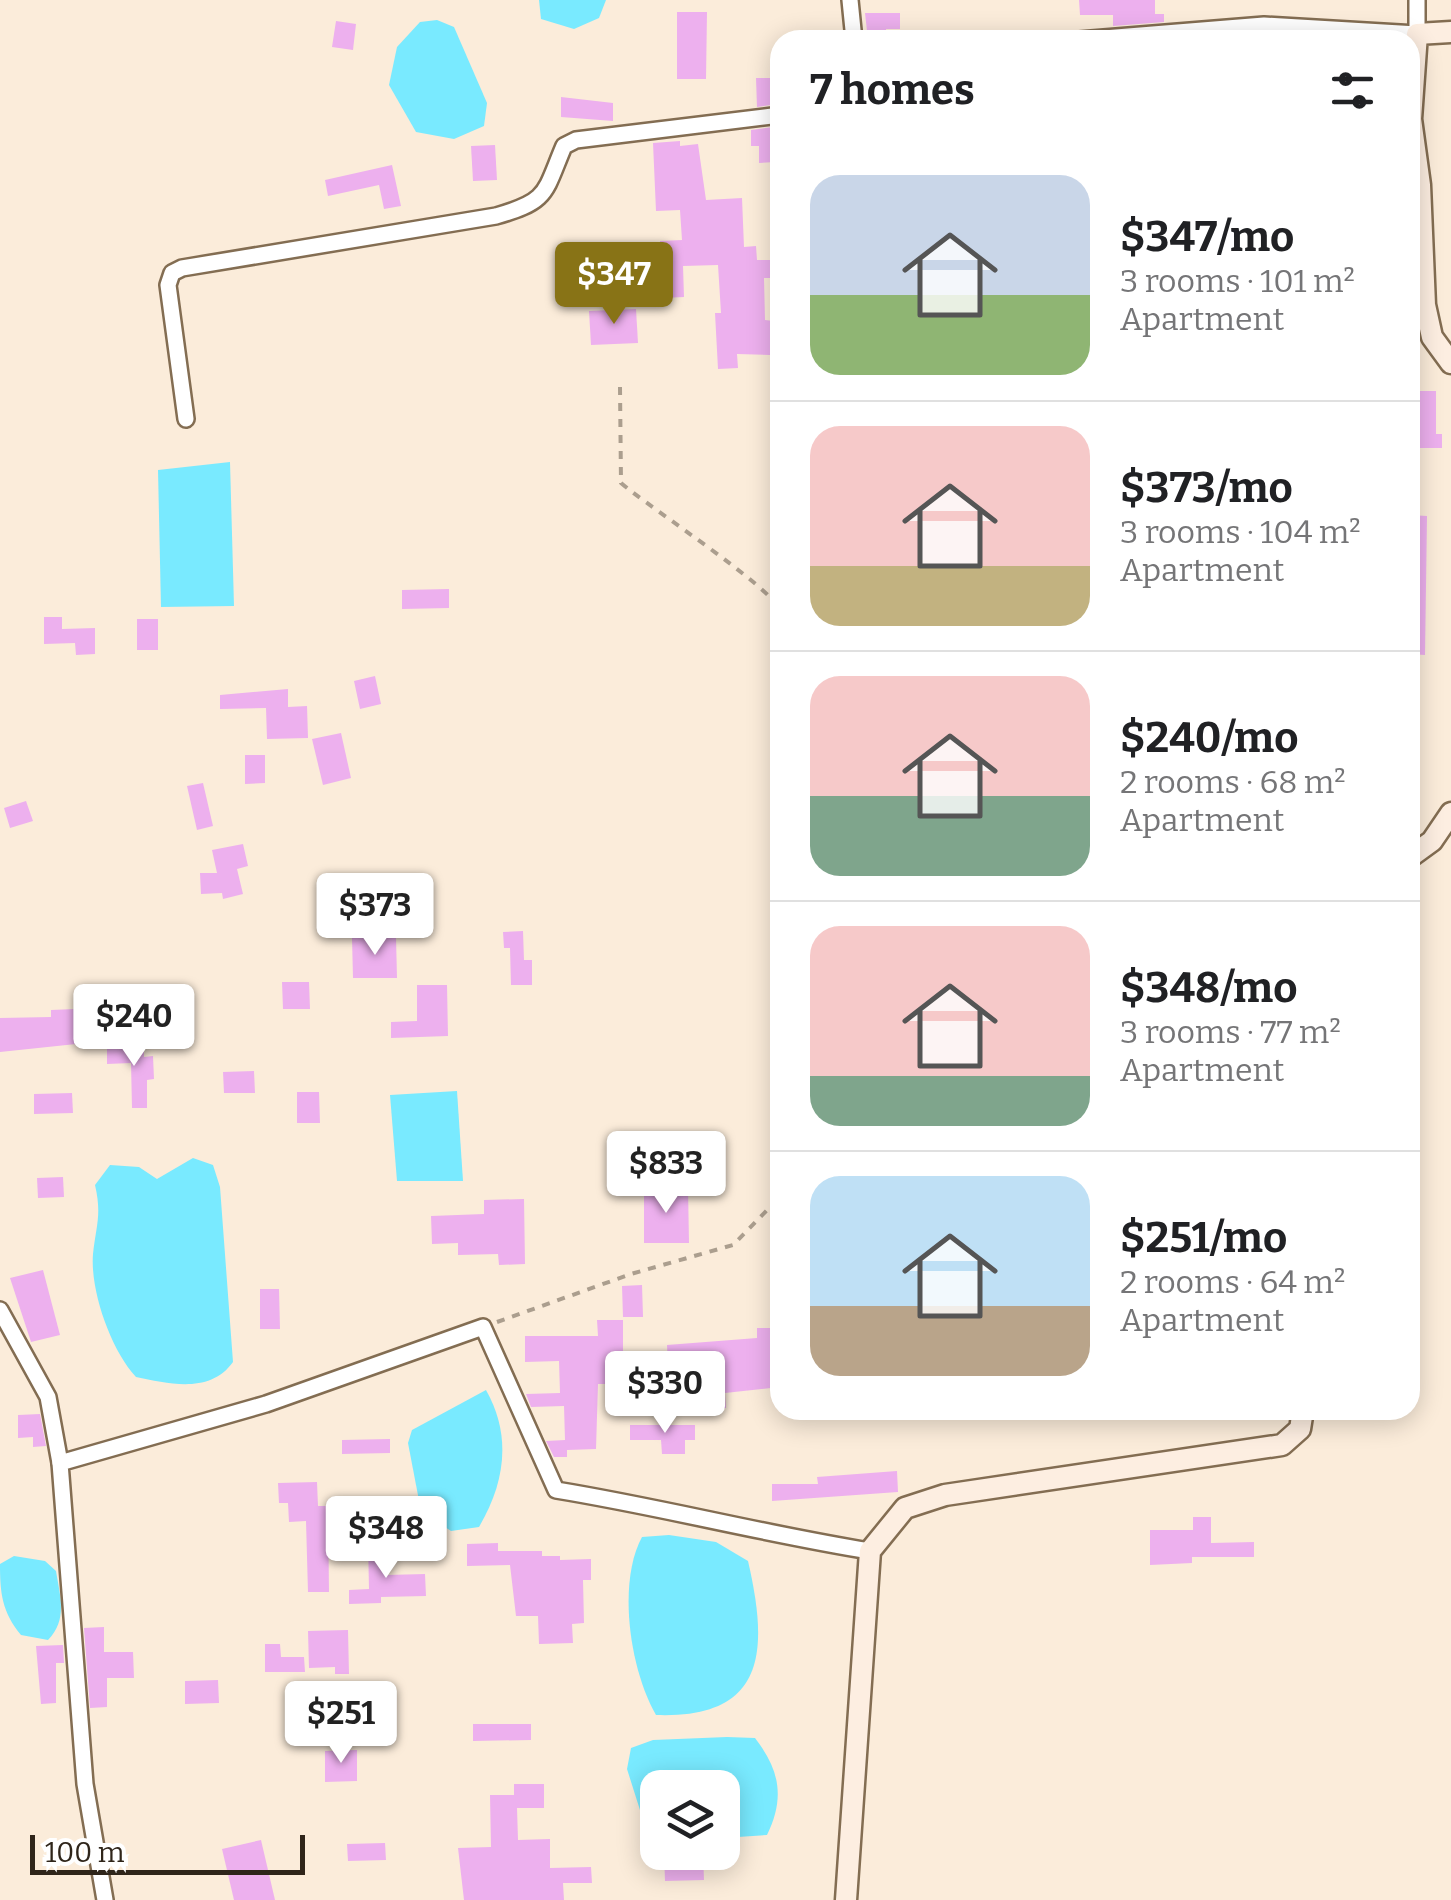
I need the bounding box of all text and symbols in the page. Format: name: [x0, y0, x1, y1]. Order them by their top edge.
icon: filters: [1325, 63, 1380, 118]
text: 7 homes: [810, 65, 975, 115]
text: $347/mo: [1120, 212, 1294, 262]
icon: home: [890, 215, 1010, 335]
pin: $347: [555, 242, 673, 327]
text: $347: [577, 255, 651, 293]
text: 3 rooms · 101 m²: [1120, 262, 1355, 300]
text: Apartment: [1120, 300, 1284, 338]
text: $373/mo: [1120, 463, 1293, 513]
icon: home: [890, 466, 1010, 586]
text: 3 rooms · 104 m²: [1120, 513, 1361, 551]
text: Apartment: [1120, 551, 1284, 589]
text: $240/mo: [1120, 713, 1298, 763]
icon: home: [890, 716, 1010, 836]
text: 2 rooms · 68 m²: [1120, 763, 1346, 801]
text: Apartment: [1120, 801, 1284, 839]
pin: $373: [316, 873, 434, 958]
text: $373: [339, 886, 411, 924]
text: $348/mo: [1120, 963, 1297, 1013]
icon: home: [890, 966, 1010, 1086]
pin: $240: [75, 984, 193, 1069]
text: $240: [95, 997, 173, 1035]
text: 3 rooms · 77 m²: [1120, 1013, 1341, 1051]
text: Apartment: [1120, 1051, 1284, 1089]
pin: $833: [607, 1131, 725, 1216]
text: $833: [629, 1144, 703, 1182]
text: $251/mo: [1120, 1213, 1287, 1263]
icon: home: [890, 1216, 1010, 1336]
text: 2 rooms · 64 m²: [1120, 1263, 1345, 1301]
text: Apartment: [1120, 1301, 1284, 1339]
pin: $330: [606, 1351, 724, 1436]
text: $330: [627, 1364, 703, 1402]
pin: $348: [327, 1496, 445, 1581]
text: $348: [348, 1509, 424, 1547]
pin: $251: [282, 1681, 400, 1766]
text: $251: [307, 1694, 375, 1732]
map controls: [640, 1770, 740, 1870]
button: layers: [640, 1770, 740, 1870]
scale bar: [30, 1830, 305, 1874]
text: 100 m: [45, 1836, 125, 1869]

